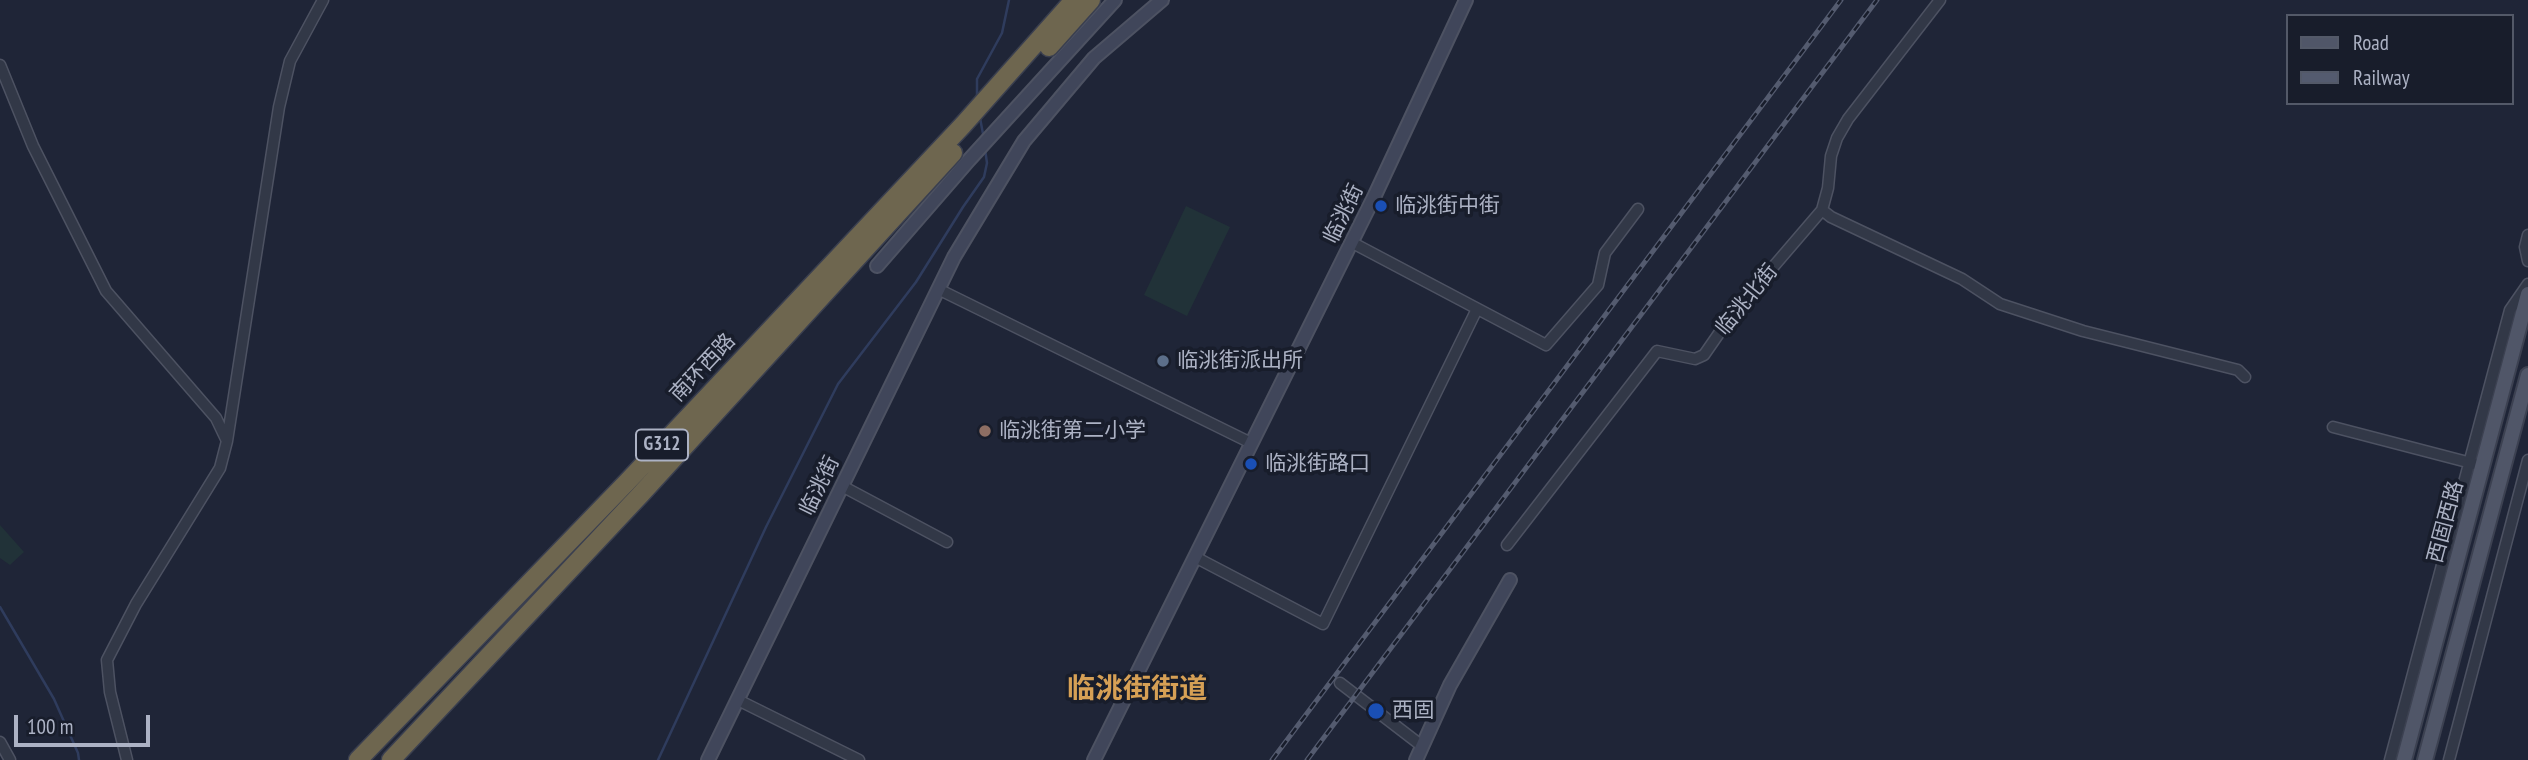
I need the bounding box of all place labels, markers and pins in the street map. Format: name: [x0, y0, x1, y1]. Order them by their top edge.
place label: 临洮街中街: [1395, 193, 1500, 219]
marker: 临洮街中街: [1373, 198, 1389, 214]
place label: 临洮街派出所: [1177, 348, 1303, 374]
marker: 临洮街派出所: [1155, 353, 1171, 369]
place label: 临洮街第二小学: [999, 418, 1146, 444]
marker: 临洮街第二小学: [977, 423, 993, 439]
place label: 临洮街路口: [1265, 451, 1370, 477]
marker: 临洮街路口: [1243, 456, 1259, 472]
place label: 西固: [1392, 698, 1434, 724]
marker: 西固: [1366, 701, 1386, 721]

